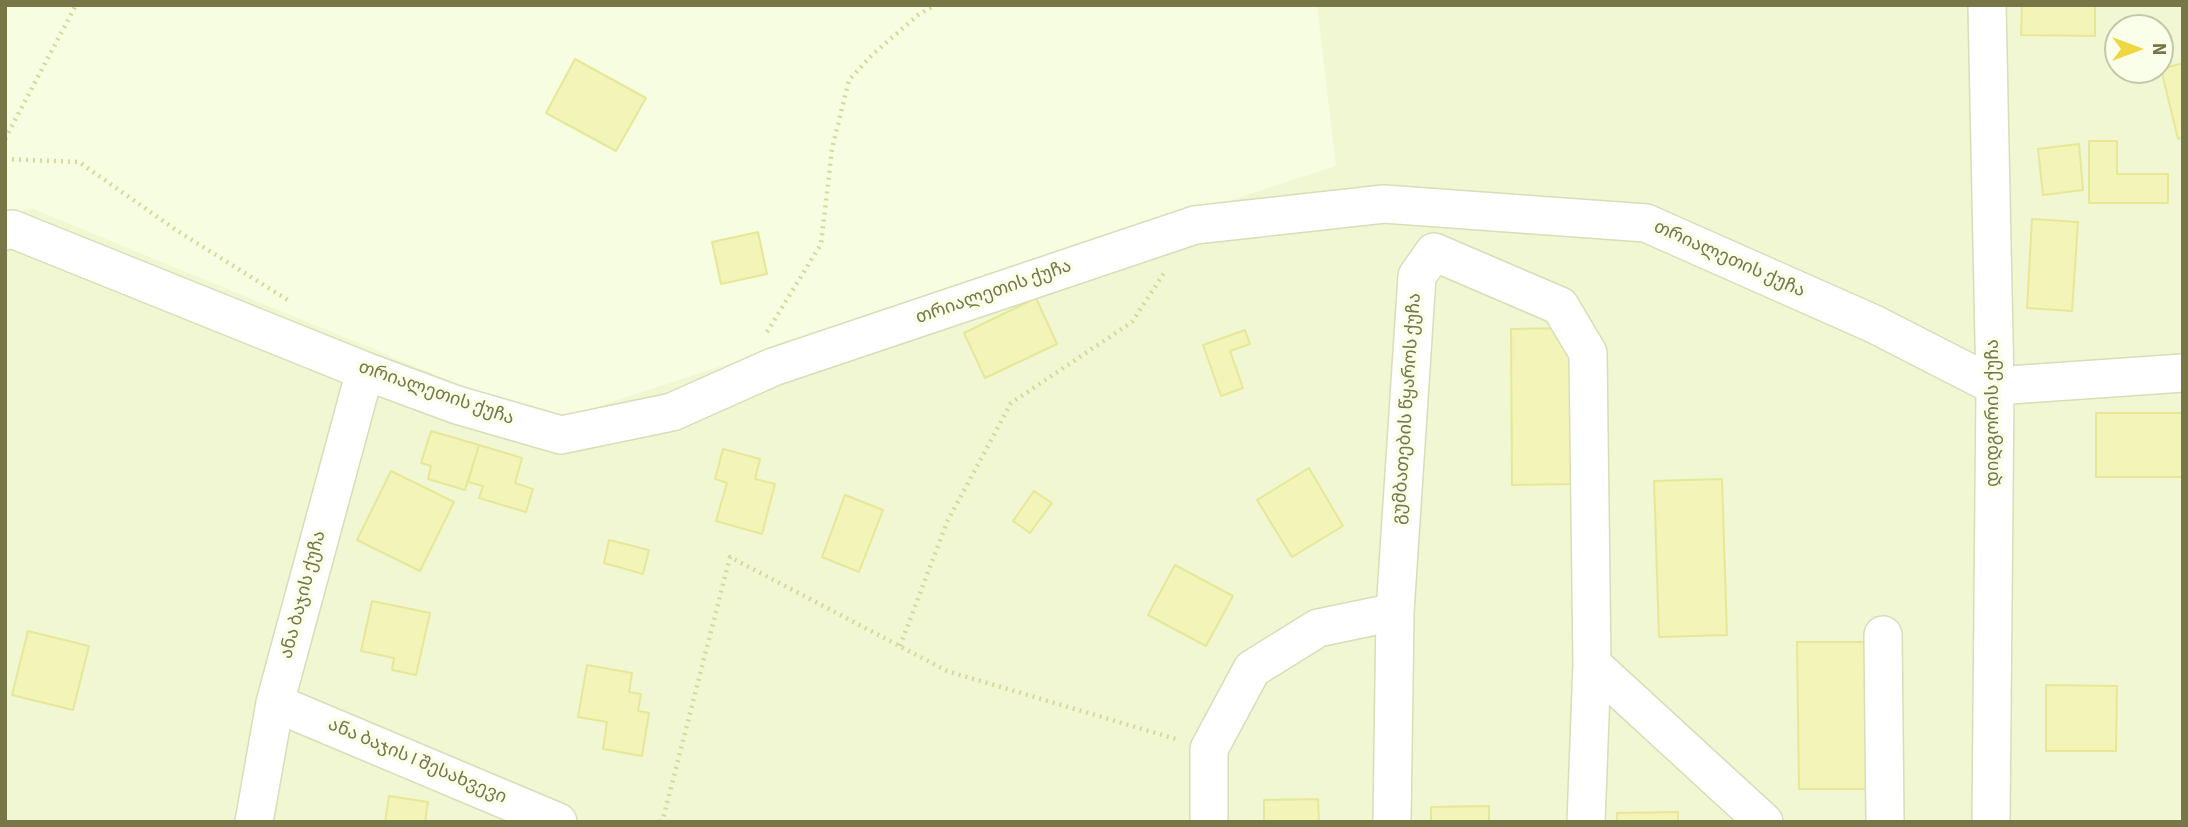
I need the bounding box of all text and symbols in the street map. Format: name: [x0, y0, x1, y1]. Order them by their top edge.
north arrow: [2104, 14, 2174, 84]
text: N: [2145, 43, 2172, 55]
street label: თრიალეთის ქუჩა: [1650, 217, 1808, 303]
street label: თრიალეთის ქუჩა: [913, 256, 1075, 330]
street label: გუმბათების წყაროს ქუჩა: [1389, 292, 1427, 526]
street label: დიდგორის ქუჩა: [1983, 339, 2005, 487]
street label: თრიალეთის ქუჩა: [355, 357, 517, 431]
street label: ანა ბაჯის ქუჩა: [277, 529, 331, 661]
street label: ანა ბაჯის I შესახვევი: [324, 715, 510, 809]

